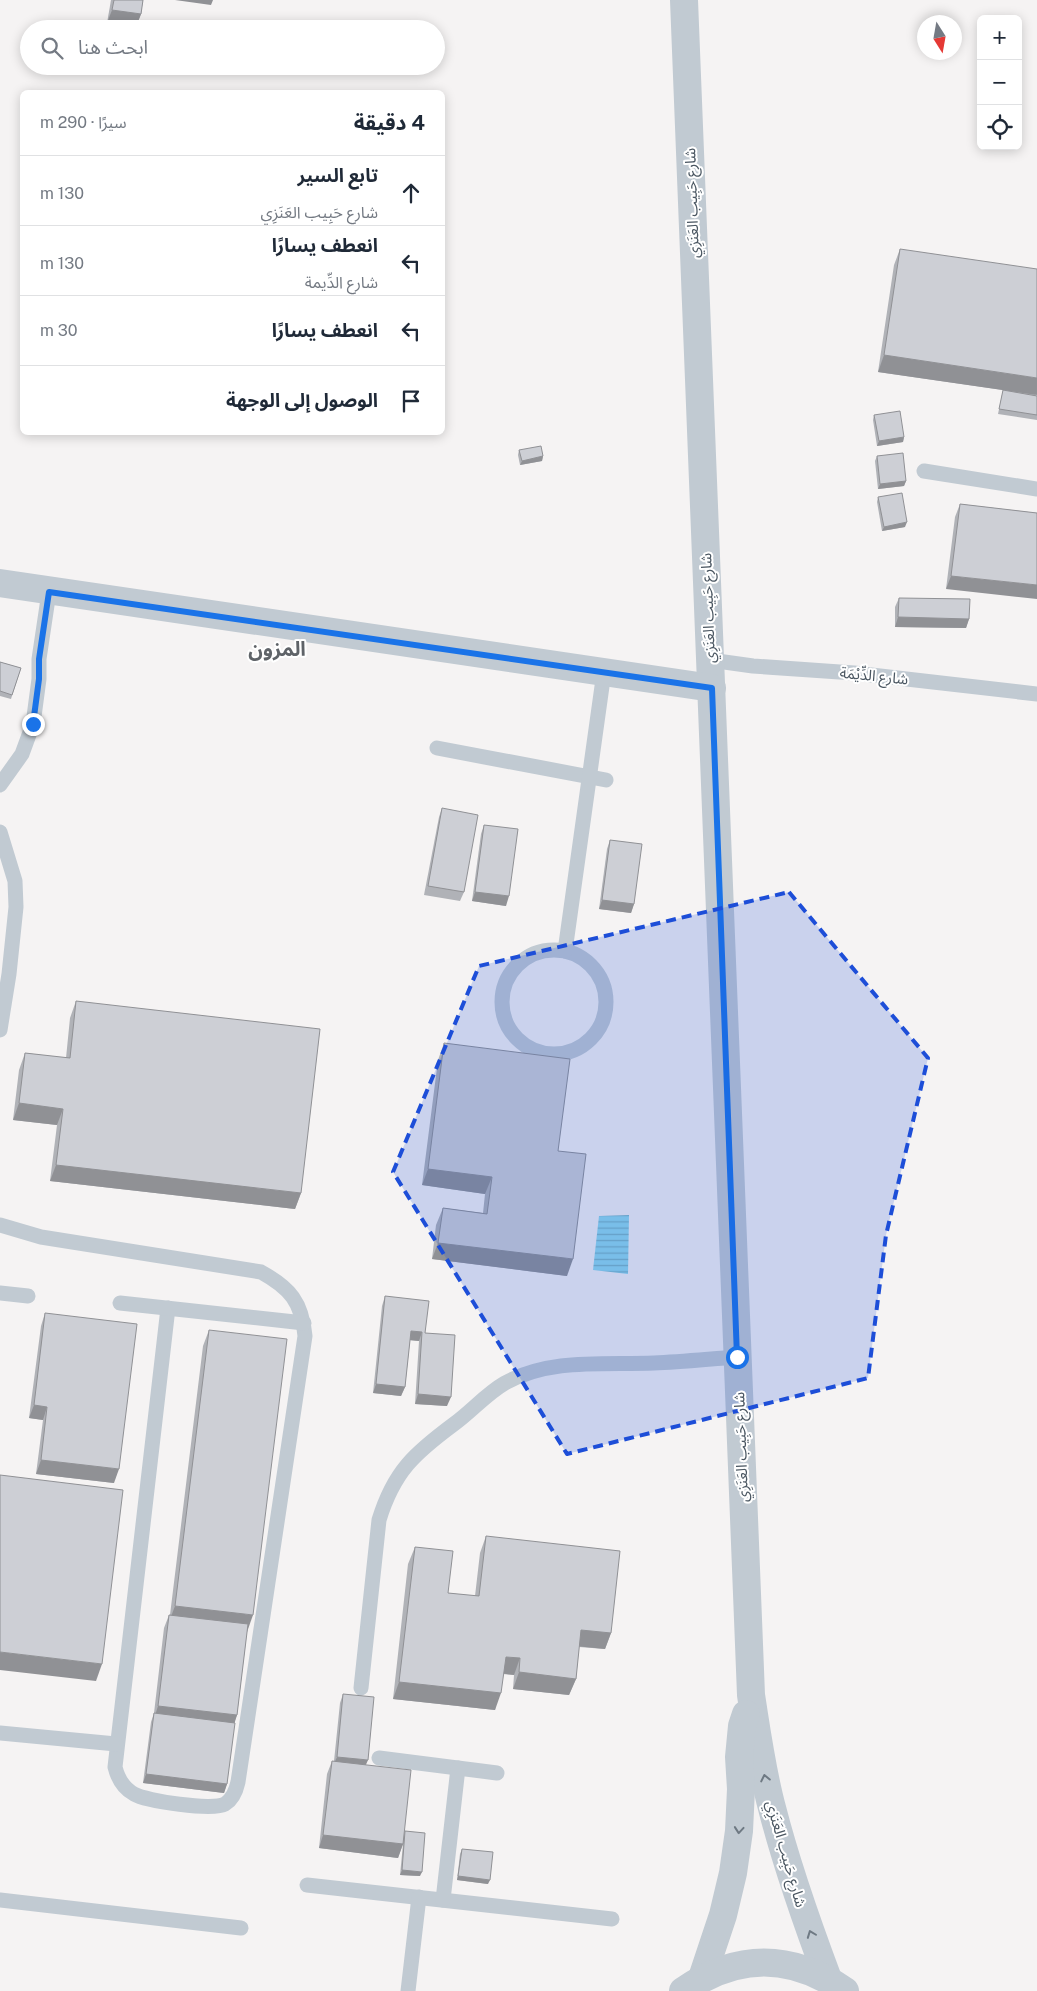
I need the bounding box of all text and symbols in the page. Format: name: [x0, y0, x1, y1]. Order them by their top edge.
north arrow: [917, 15, 962, 60]
map controls: [977, 15, 1022, 150]
button: +: [977, 15, 1022, 60]
search box: [20, 20, 445, 75]
icon: search: [38, 34, 66, 62]
text: ابحث هنا: [78, 36, 148, 58]
button: −: [977, 60, 1022, 105]
button: locate: [977, 105, 1022, 150]
text: 4 دقيقة: [354, 110, 425, 135]
text: سيرًا · 290 m: [40, 113, 127, 132]
street label: شارع حَبِيب العَنَزِي: [681, 147, 706, 258]
text: تابع السير: [297, 164, 378, 186]
icon: ahead: [397, 179, 425, 207]
text: 130 m: [40, 184, 84, 203]
text: شارع حَبِيب العَنَزِي: [260, 203, 378, 222]
text: انعطف يسارًا: [272, 234, 378, 256]
icon: left: [397, 249, 425, 277]
text: 130 m: [40, 254, 84, 273]
text: شارع الدِّيمة: [305, 273, 378, 292]
icon: left: [397, 317, 425, 345]
text: انعطف يسارًا: [272, 319, 378, 341]
text: 30 m: [40, 321, 78, 340]
icon: arrive: [397, 387, 425, 415]
text: الوصول إلى الوجهة: [226, 389, 378, 411]
street label: شارع حَبِيب العَنَزِي: [697, 552, 722, 663]
district label: المزون: [248, 637, 306, 661]
street label: شارع الدِّيْمَة: [839, 663, 909, 692]
route end: [22, 713, 45, 736]
route start: [726, 1346, 749, 1369]
street label: شارع حَبِيب العَنَزِي: [730, 1391, 755, 1502]
one-way arrow: [760, 1773, 771, 1782]
street label: شارع حَبِيب العَنَزِي: [759, 1799, 810, 1911]
one-way arrow: [733, 1826, 744, 1834]
one-way arrow: [807, 1930, 817, 1938]

